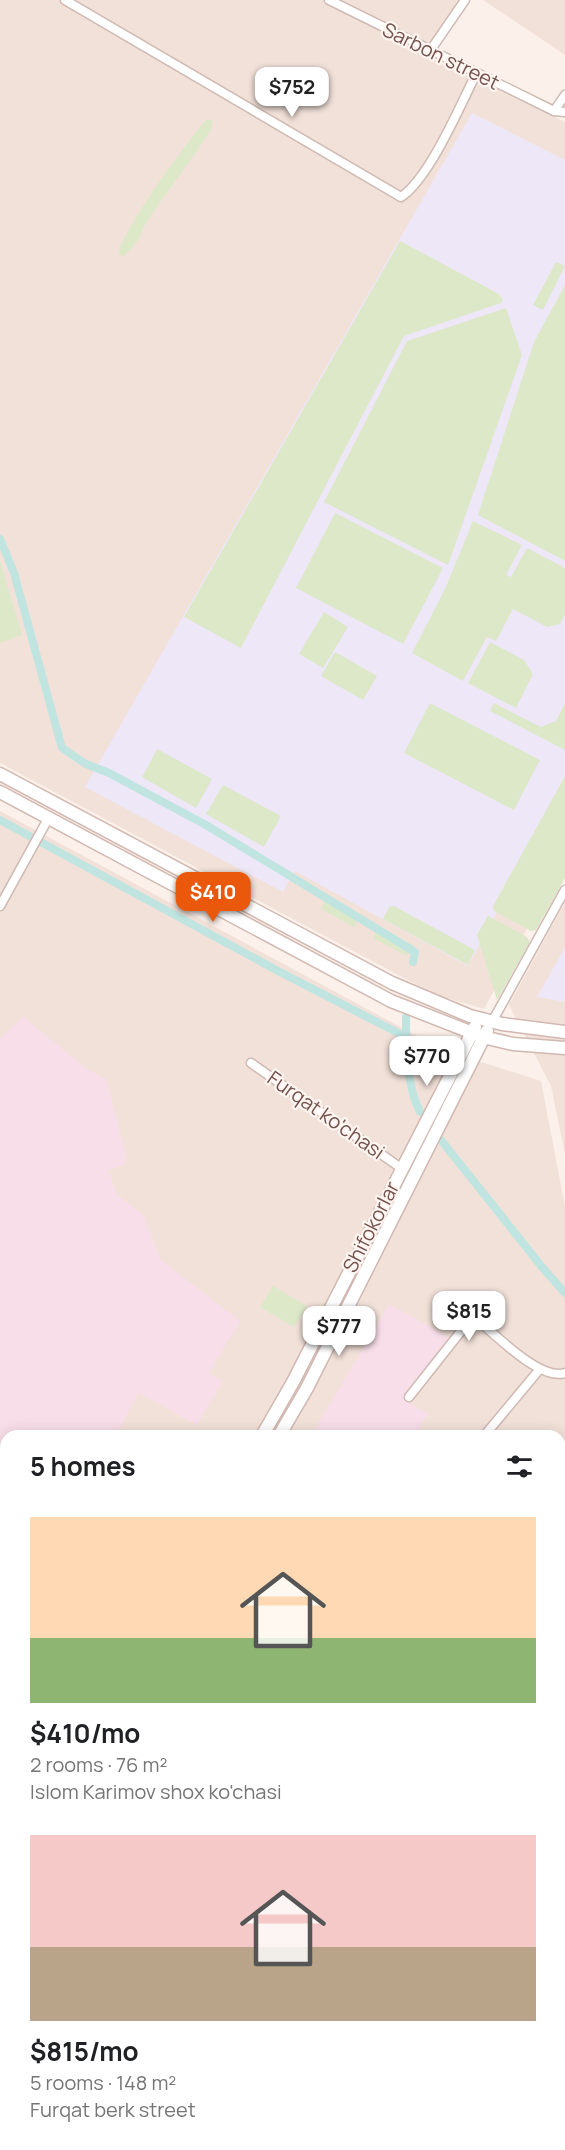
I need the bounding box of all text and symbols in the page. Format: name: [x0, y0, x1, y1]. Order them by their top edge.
street label: Sarbon street: [378, 16, 504, 96]
pin: $752: [256, 67, 328, 118]
text: $752: [269, 73, 315, 100]
pin: $410: [177, 872, 249, 923]
text: $410: [190, 878, 236, 905]
pin: $770: [391, 1036, 463, 1087]
text: $770: [403, 1042, 451, 1069]
street label: Furqat ko'chasi: [262, 1064, 390, 1165]
street label: Shifokorlar: [336, 1176, 405, 1277]
pin: $815: [433, 1291, 505, 1342]
text: $815: [446, 1297, 492, 1324]
pin: $777: [303, 1306, 375, 1357]
text: $777: [317, 1312, 361, 1339]
text: 5 homes: [30, 1448, 136, 1484]
icon: filters: [503, 1450, 536, 1483]
icon: home: [229, 1556, 337, 1664]
text: $410/mo: [30, 1715, 140, 1751]
text: 2 rooms · 76 m²: [30, 1751, 167, 1778]
text: Islom Karimov shox ko'chasi: [30, 1778, 282, 1805]
icon: home: [229, 1874, 337, 1982]
text: $815/mo: [30, 2033, 139, 2069]
text: 5 rooms · 148 m²: [30, 2069, 176, 2096]
text: Furqat berk street: [30, 2096, 196, 2123]

